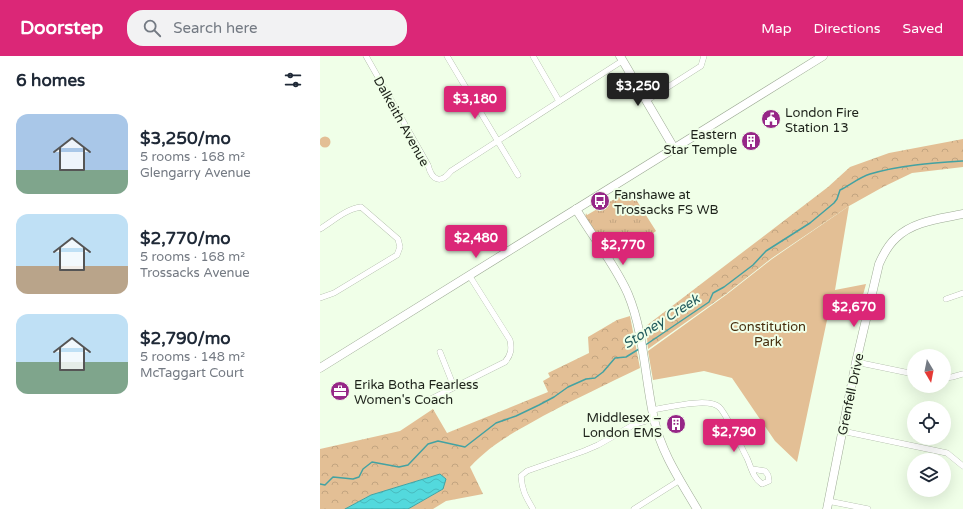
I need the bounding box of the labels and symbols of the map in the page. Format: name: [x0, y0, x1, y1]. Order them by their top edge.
pin: $3,250: [605, 73, 671, 107]
street label: Dalkeith Avenue: [370, 74, 432, 169]
pin: $3,180: [442, 86, 508, 120]
place label: London Fire Station 13: [785, 105, 859, 136]
public building icon: London Fire Station 13: [760, 108, 782, 130]
place label: Eastern Star Temple: [663, 127, 737, 158]
building icon: Eastern Star Temple: [740, 130, 762, 152]
place label: Fanshawe at Trossacks FS WB: [614, 187, 719, 218]
bus stop icon: Fanshawe at Trossacks FS WB: [589, 190, 611, 212]
pin: $2,480: [443, 225, 509, 259]
pin: $2,770: [590, 232, 656, 266]
water label: Stoney Creek: [620, 290, 704, 352]
pin: $2,670: [821, 294, 887, 328]
park label: Constitution Park: [730, 319, 806, 350]
north arrow: [907, 349, 951, 393]
street label: Grenfell Drive: [834, 352, 867, 437]
place label: Erika Botha Fearless Women's Coach: [354, 377, 479, 408]
office icon: Erika Botha Fearless Women's Coach: [329, 380, 351, 402]
place label: Middlesex – London EMS: [582, 410, 662, 441]
building icon: Middlesex – London EMS: [665, 413, 687, 435]
pin: $2,790: [701, 419, 767, 453]

